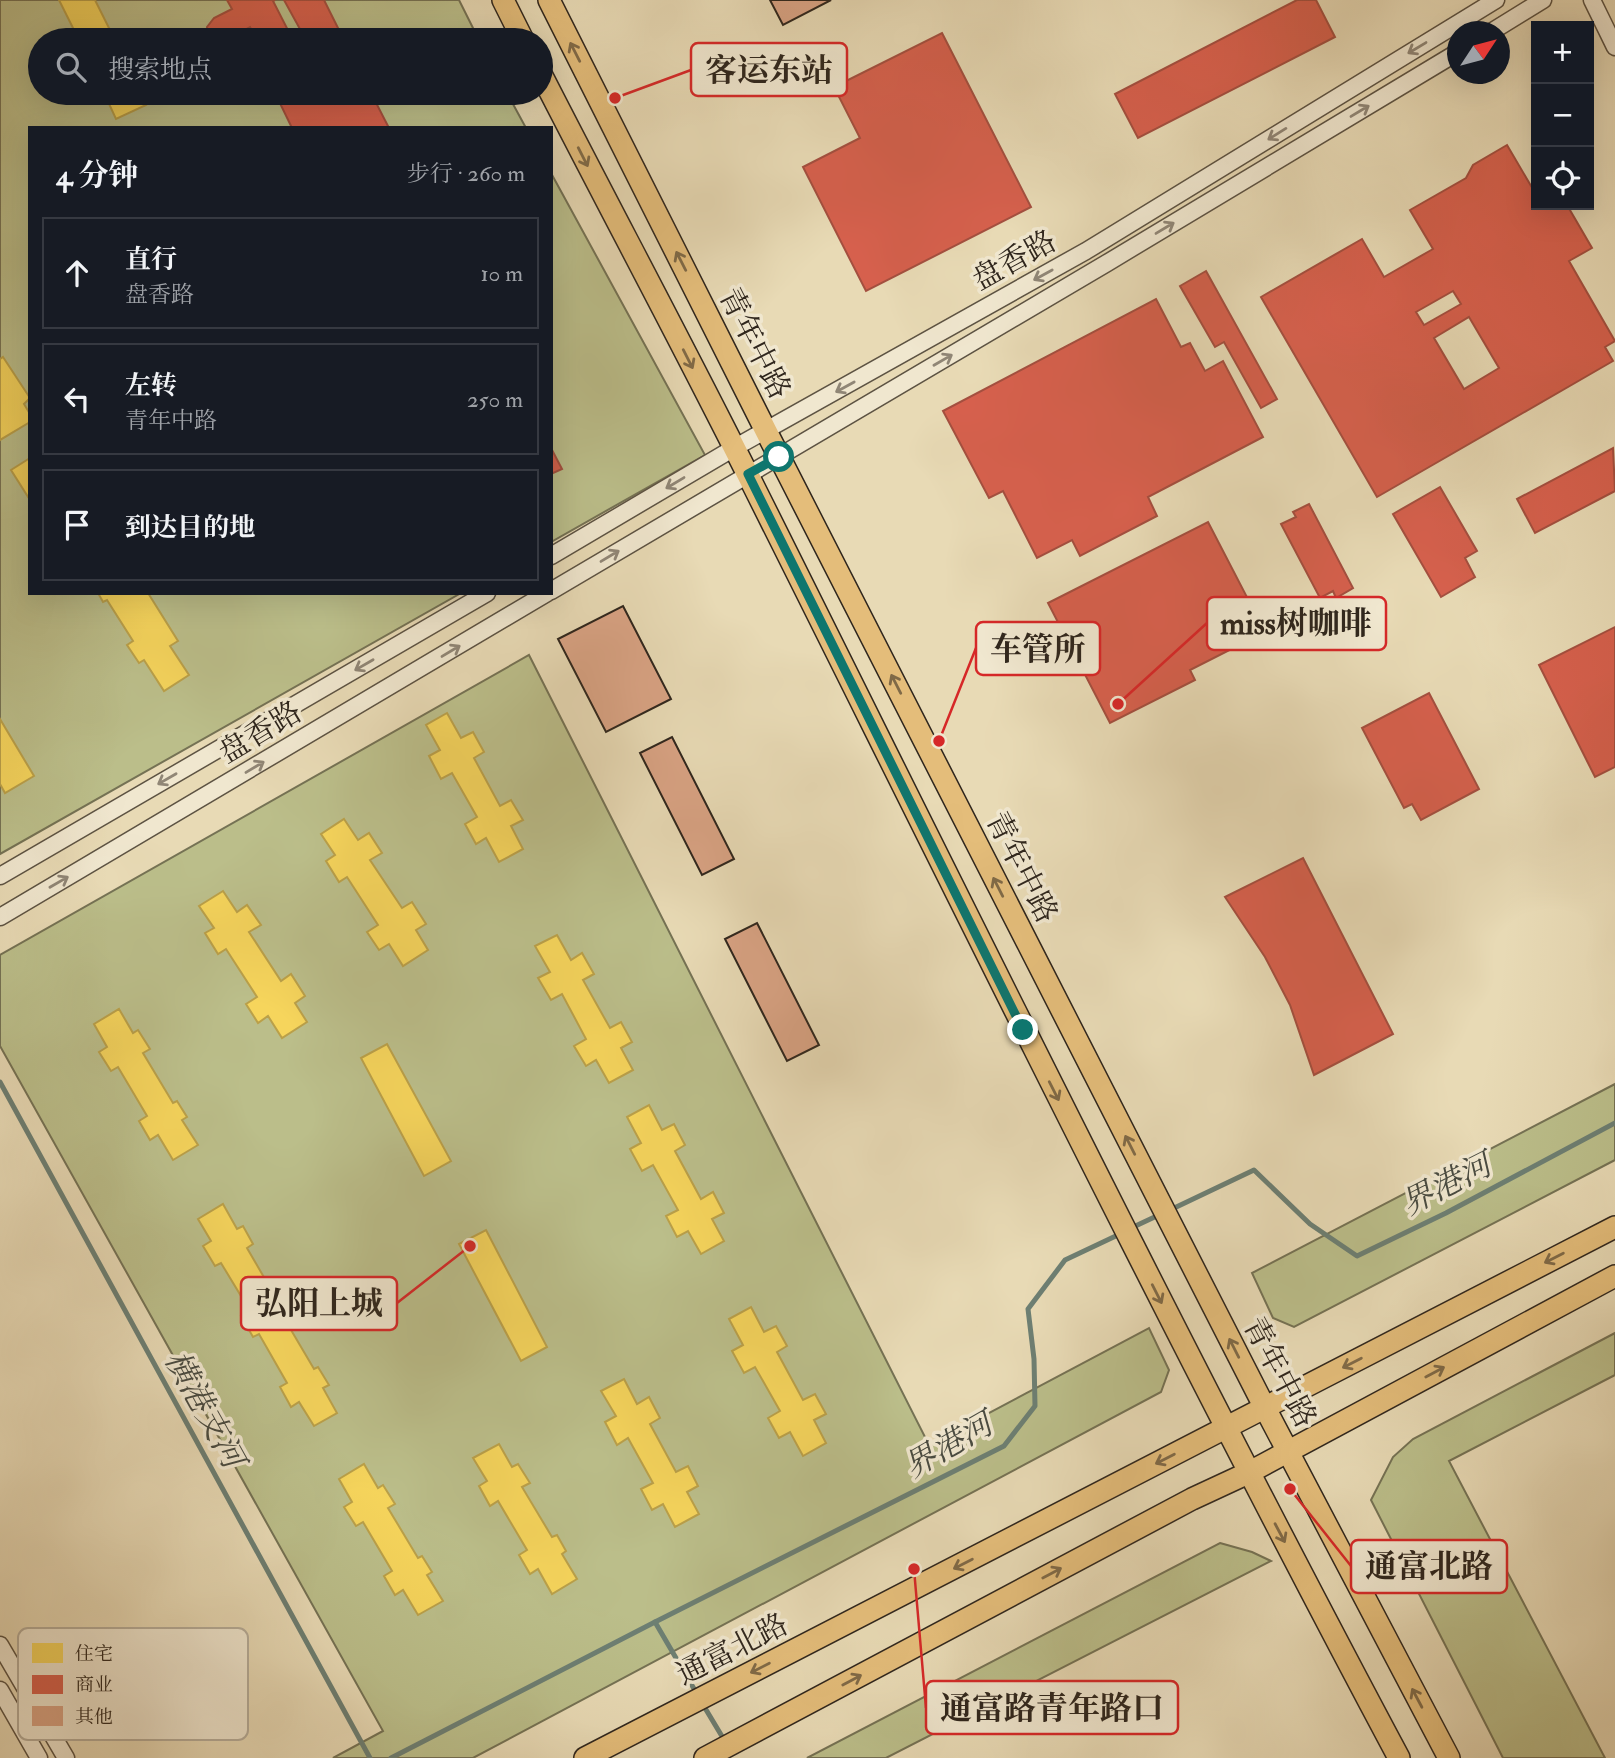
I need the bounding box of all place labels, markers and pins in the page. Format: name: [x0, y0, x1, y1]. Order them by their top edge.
callout: 客运东站: [691, 43, 847, 96]
callout: miss树咖啡: [1207, 597, 1386, 650]
callout: 车管所: [976, 622, 1100, 675]
callout: 弘阳上城: [241, 1277, 397, 1330]
callout: 通富北路: [1351, 1540, 1507, 1593]
callout: 通富路青年路口: [926, 1681, 1178, 1734]

